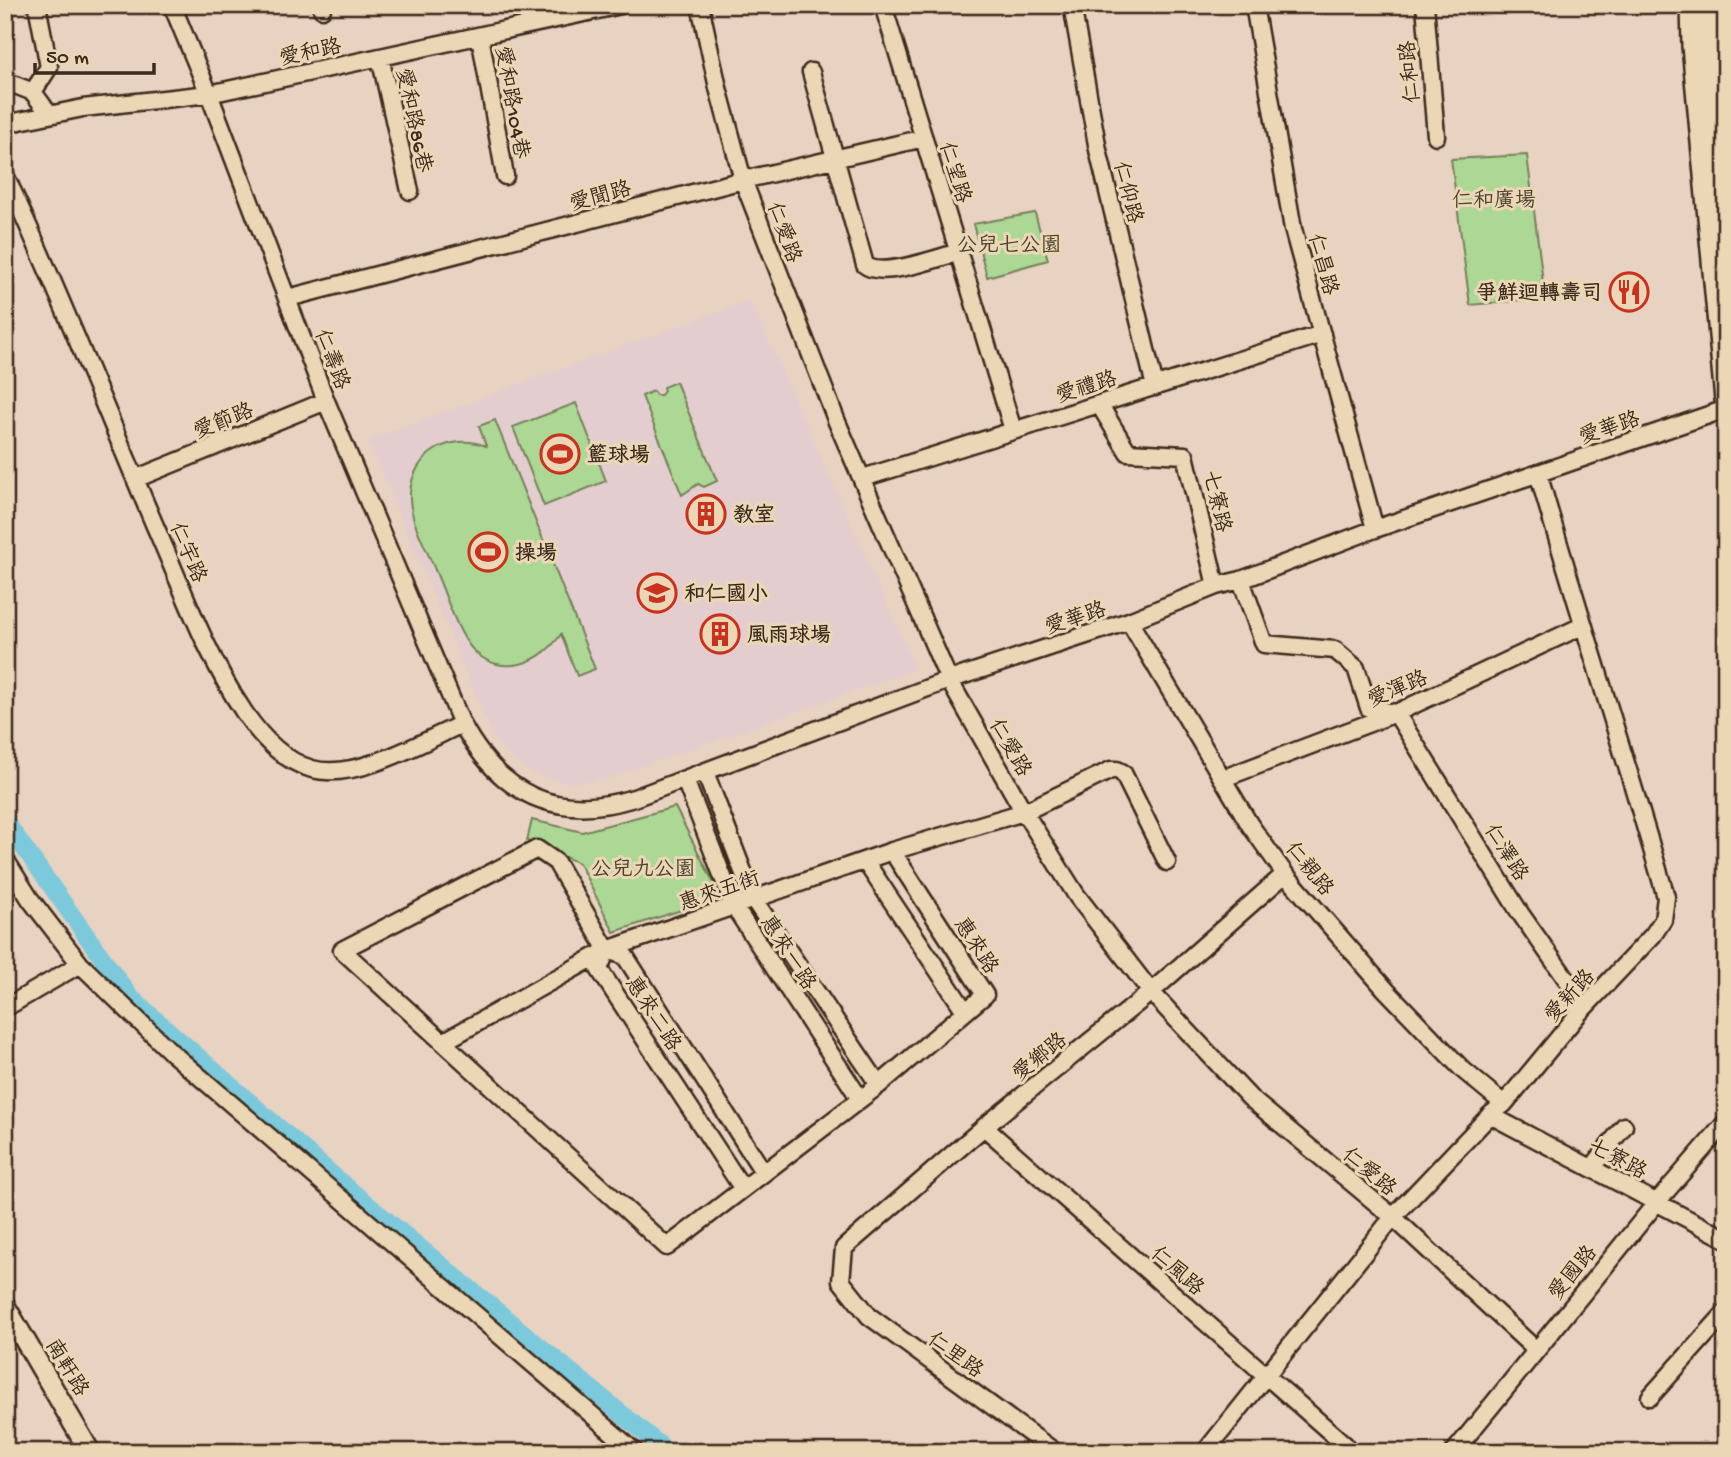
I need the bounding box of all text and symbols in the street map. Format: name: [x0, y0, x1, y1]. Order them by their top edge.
scale bar: [35, 32, 154, 76]
street label: 愛和路: [277, 34, 344, 73]
street label: 仁和路: [1395, 39, 1428, 104]
street label: 愛和路104巷: [487, 44, 534, 161]
text: 50 m: [46, 47, 89, 72]
street label: 愛和路86巷: [388, 66, 437, 175]
street label: 仁望路: [931, 139, 976, 207]
street label: 仁仰路: [1106, 159, 1147, 226]
street label: 愛聞路: [567, 176, 635, 219]
park label: 仁和廣場: [1452, 188, 1536, 215]
street label: 仁愛路: [759, 199, 806, 267]
street label: 仁昌路: [1300, 231, 1343, 299]
park label: 公兒七公園: [957, 234, 1062, 260]
restaurant icon: 爭鮮迴轉壽司: [1608, 271, 1650, 313]
place label: 爭鮮迴轉壽司: [1476, 281, 1602, 308]
street label: 仁壽路: [307, 326, 355, 394]
street label: 愛禮路: [1053, 366, 1121, 411]
street label: 愛節路: [190, 398, 258, 447]
street label: 愛華路: [1576, 406, 1644, 452]
sports icon: 籃球場: [539, 433, 581, 475]
place label: 籃球場: [587, 443, 650, 470]
street label: 七寮路: [1195, 468, 1236, 535]
building icon: 教室: [685, 493, 727, 535]
place label: 教室: [733, 503, 775, 530]
street label: 仁宇路: [162, 519, 211, 587]
sports icon: 操場: [467, 531, 509, 573]
place label: 操場: [515, 542, 557, 568]
school or university icon: 和仁國小: [636, 572, 678, 614]
place label: 和仁國小: [684, 582, 768, 609]
street label: 愛華路: [1042, 597, 1110, 642]
building icon: 風雨球場: [699, 613, 741, 655]
place label: 風雨球場: [747, 623, 831, 650]
street label: 愛渾路: [1364, 666, 1432, 715]
street label: 仁愛路: [981, 714, 1036, 782]
street label: 仁澤路: [1477, 819, 1533, 887]
street label: 仁親路: [1278, 837, 1338, 903]
park label: 公兒九公園: [591, 858, 696, 884]
street label: 惠來五街: [676, 866, 764, 919]
street label: 惠來一路: [753, 911, 821, 996]
street label: 惠來路: [946, 913, 1003, 980]
street label: 愛新路: [1540, 964, 1602, 1029]
street label: 惠來二路: [618, 972, 686, 1057]
street label: 愛鄉路: [1008, 1028, 1074, 1088]
street label: 七寮路: [1583, 1133, 1651, 1187]
street label: 仁愛路: [1336, 1142, 1401, 1204]
street label: 仁風路: [1144, 1241, 1209, 1303]
street label: 愛國路: [1544, 1241, 1604, 1307]
street label: 仁里路: [921, 1327, 988, 1385]
street label: 南軒路: [38, 1334, 94, 1402]

